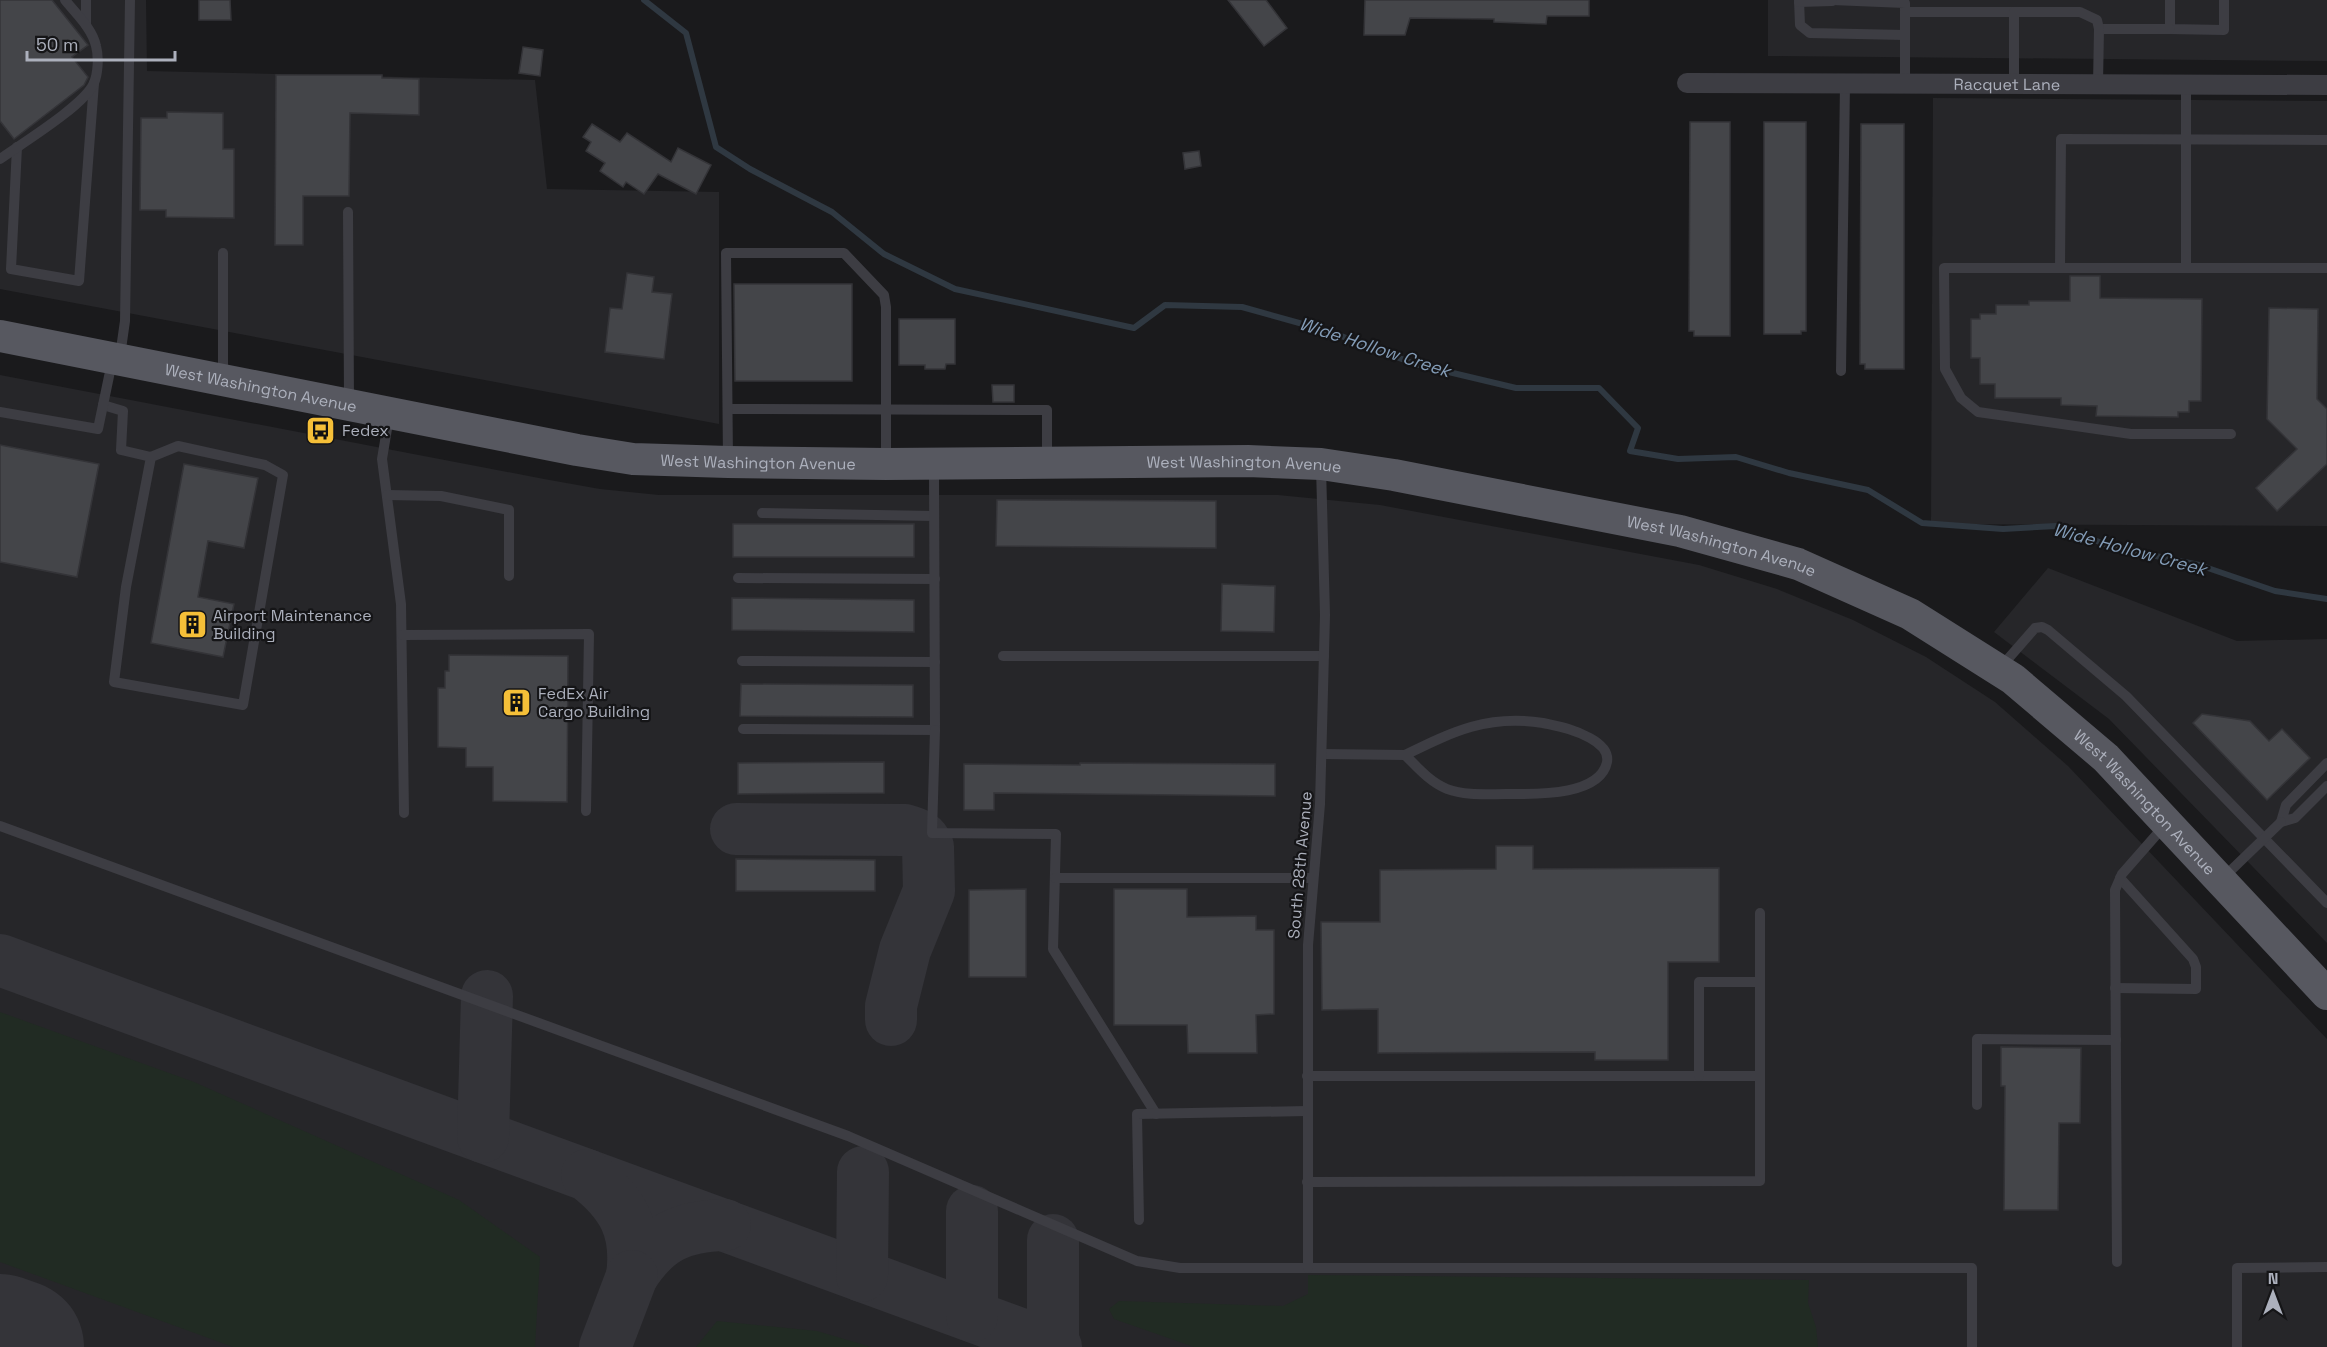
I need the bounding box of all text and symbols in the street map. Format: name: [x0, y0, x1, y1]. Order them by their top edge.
scale bar: [27, 24, 176, 62]
text: 50 m: [36, 33, 78, 56]
street label: Racquet Lane: [1954, 73, 2060, 95]
water label: Wide Hollow Creek: [1296, 312, 1456, 383]
street label: West Washington Avenue: [163, 358, 359, 417]
bus stop icon: Fedex: [305, 414, 337, 446]
place label: Fedex: [342, 420, 389, 441]
street label: West Washington Avenue: [660, 449, 856, 474]
street label: West Washington Avenue: [1146, 450, 1343, 477]
street label: West Washington Avenue: [1625, 510, 1820, 581]
water label: Wide Hollow Creek: [2051, 517, 2211, 581]
place label: Airport Maintenance Building: [213, 605, 372, 644]
building icon: Airport Maintenance Building: [176, 608, 208, 640]
place label: FedEx Air Cargo Building: [538, 683, 650, 722]
building icon: FedEx Air Cargo Building: [501, 686, 533, 718]
street label: West Washington Avenue: [2070, 725, 2221, 879]
street label: South 28th Avenue: [1283, 790, 1317, 940]
north arrow: [2243, 1263, 2303, 1323]
text: N: [2268, 1268, 2278, 1289]

